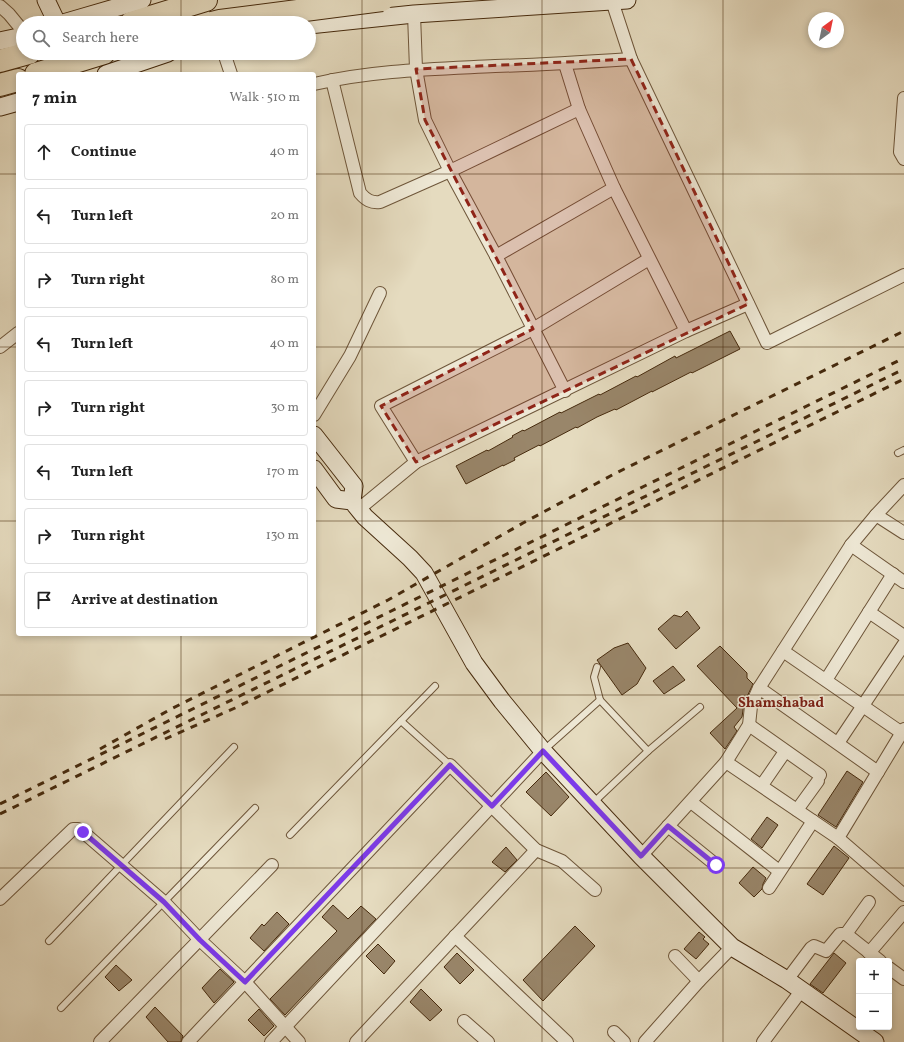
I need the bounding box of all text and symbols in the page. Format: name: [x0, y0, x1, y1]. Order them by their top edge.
north arrow: [808, 12, 844, 48]
search box: [16, 16, 316, 60]
icon: search: [30, 27, 52, 49]
text: Search here: [62, 28, 139, 49]
text: 7 min: [32, 87, 77, 110]
text: Walk · 510 m: [229, 89, 300, 107]
icon: ahead: [33, 141, 55, 163]
text: Continue: [71, 142, 136, 163]
text: 40 m: [270, 143, 299, 161]
icon: left: [33, 205, 55, 227]
text: Turn left: [71, 206, 133, 227]
text: 20 m: [270, 207, 299, 225]
icon: right: [33, 269, 55, 291]
text: Turn right: [71, 270, 145, 291]
text: 80 m: [270, 271, 299, 289]
icon: left: [33, 333, 55, 355]
text: Turn left: [71, 334, 133, 355]
text: 40 m: [270, 335, 299, 353]
icon: right: [33, 397, 55, 419]
text: Turn right: [71, 398, 145, 419]
text: 30 m: [271, 399, 299, 417]
icon: left: [33, 461, 55, 483]
text: Turn left: [71, 462, 133, 483]
text: 170 m: [266, 463, 299, 481]
icon: right: [33, 525, 55, 547]
text: Turn right: [71, 526, 145, 547]
text: 130 m: [266, 527, 299, 545]
icon: arrive: [33, 589, 55, 611]
text: Arrive at destination: [71, 590, 218, 611]
district label: Shamshabad: [738, 694, 824, 713]
route end: [74, 823, 92, 841]
route start: [707, 856, 725, 874]
map controls: [856, 958, 892, 1030]
button: +: [856, 958, 892, 994]
button: −: [856, 994, 892, 1030]

